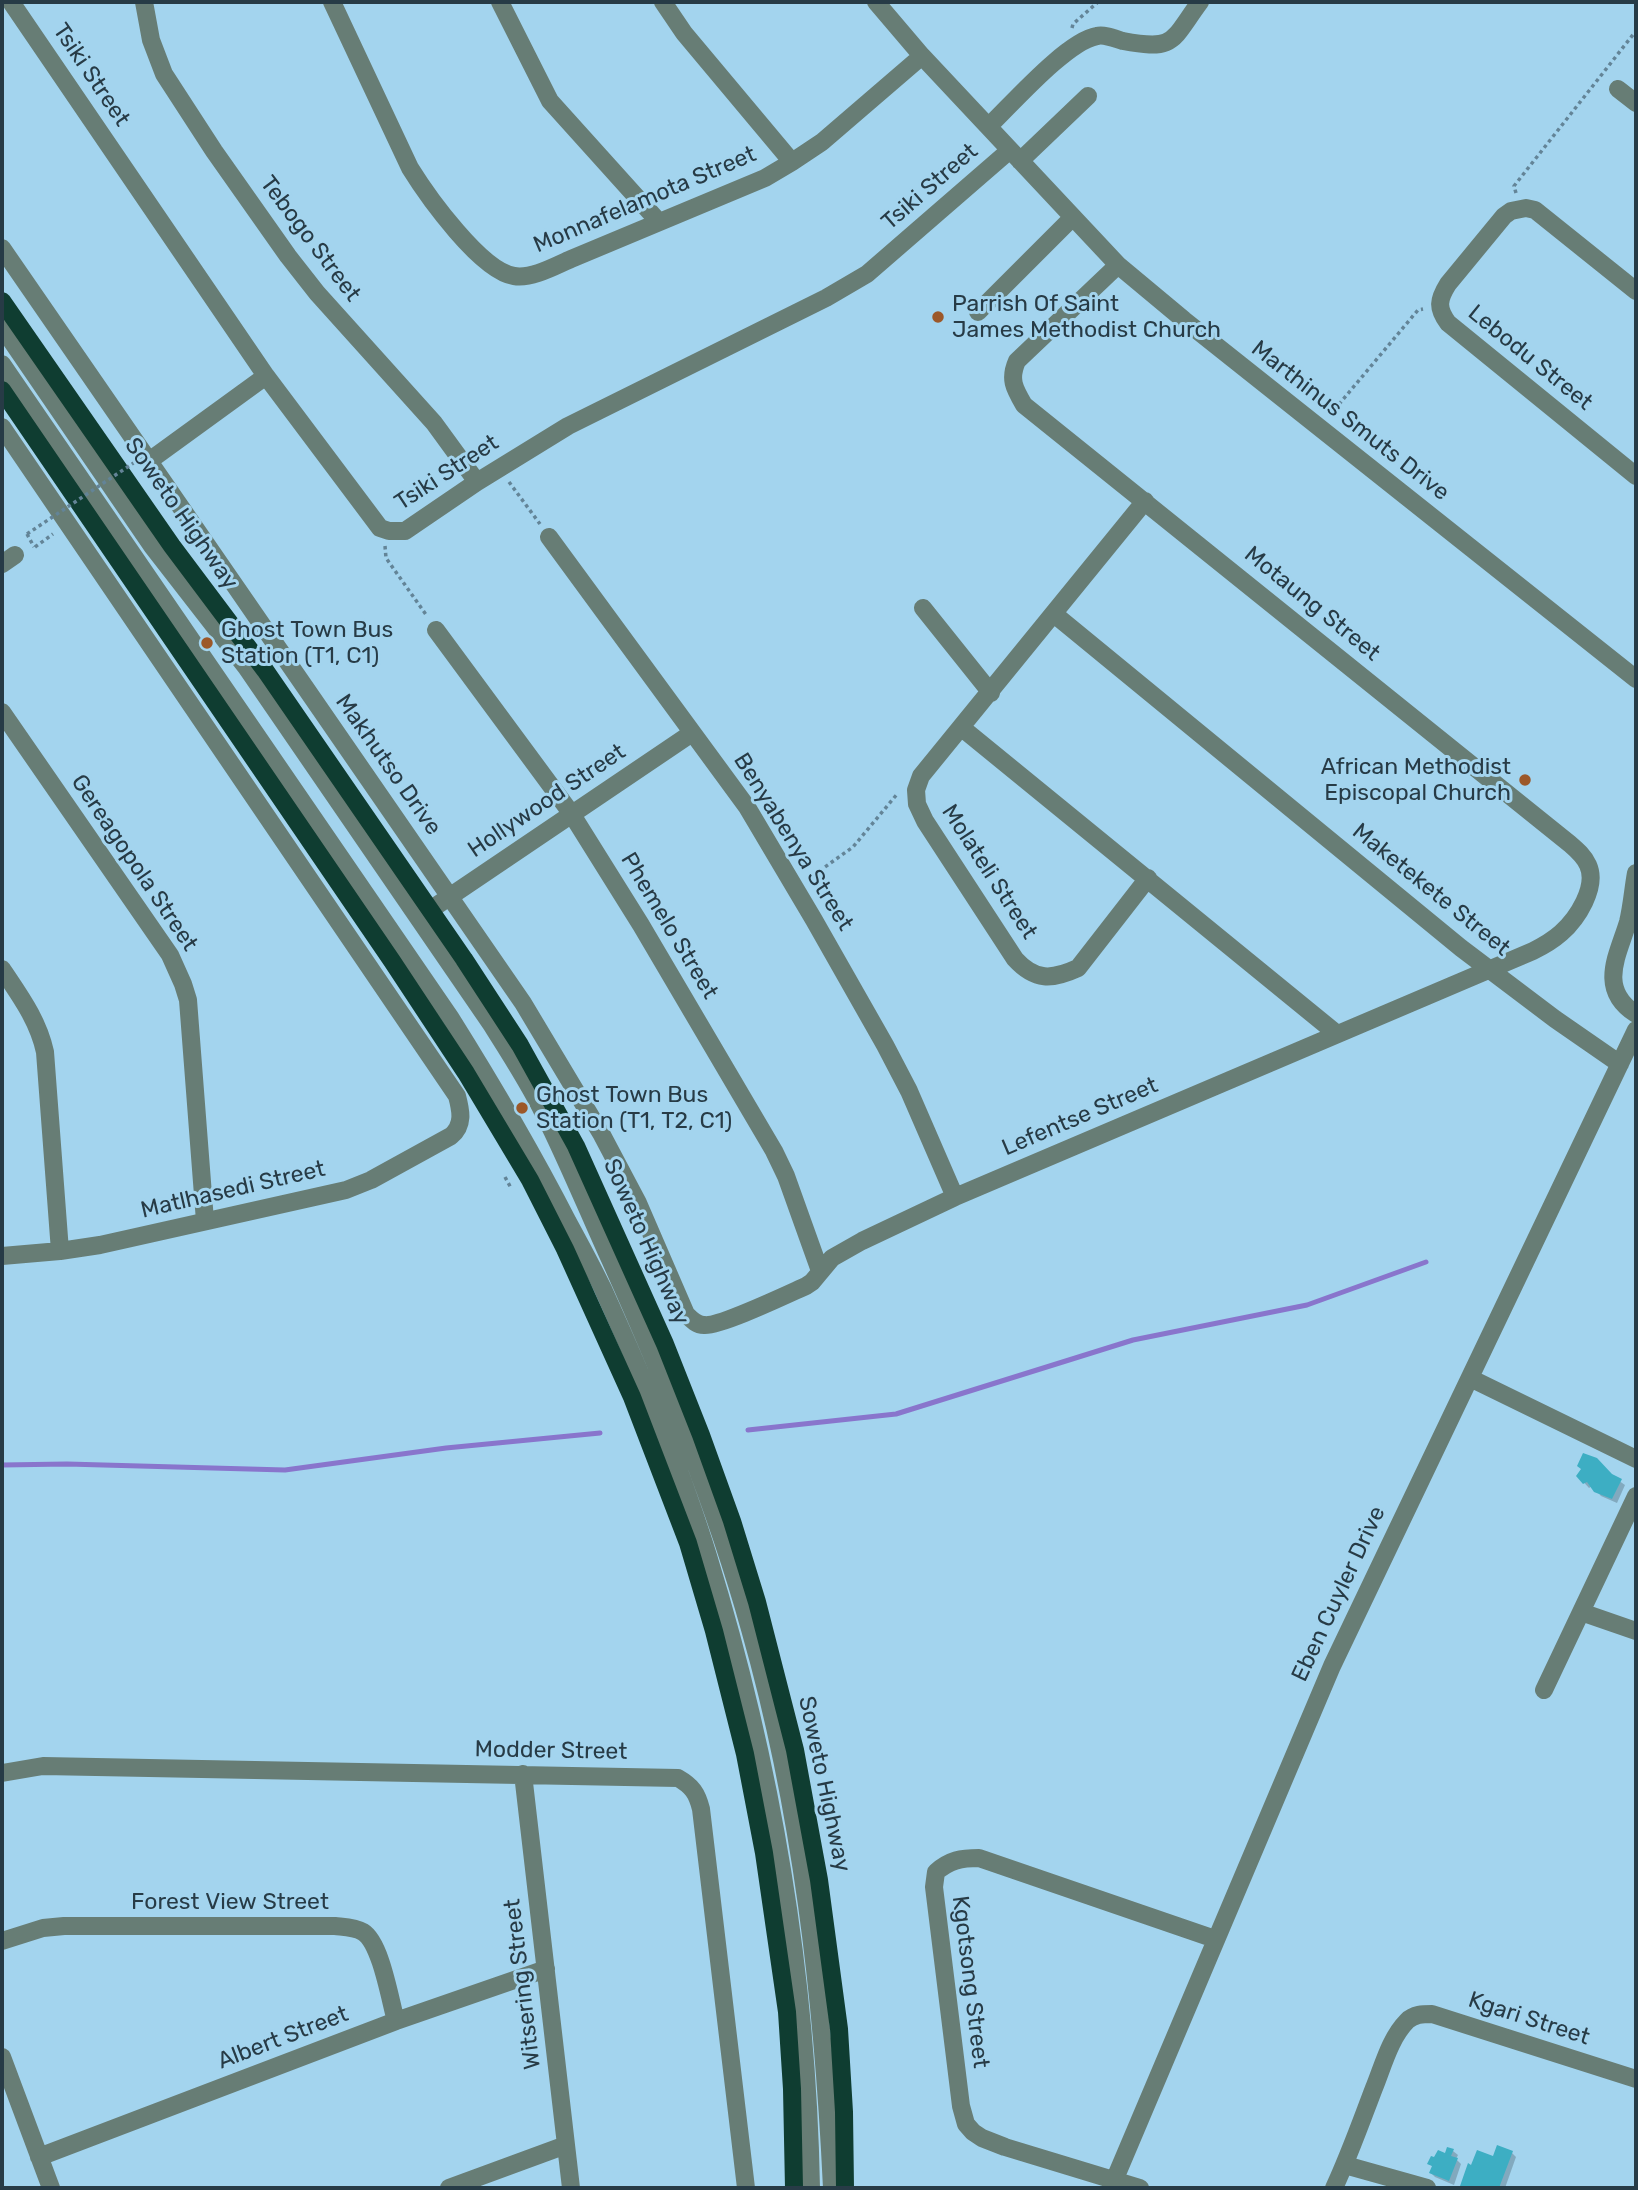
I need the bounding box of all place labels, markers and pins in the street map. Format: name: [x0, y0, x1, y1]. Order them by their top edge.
place label: Parrish Of Saint James Methodist Church: [952, 290, 1221, 344]
marker: Parrish Of Saint James Methodist Church: [930, 309, 946, 325]
place label: Ghost Town Bus Station (T1, C1): [221, 616, 393, 670]
marker: Ghost Town Bus Station (T1, C1): [199, 635, 215, 651]
place label: African Methodist Episcopal Church: [1321, 753, 1511, 807]
marker: African Methodist Episcopal Church: [1517, 772, 1533, 788]
place label: Ghost Town Bus Station (T1, T2, C1): [536, 1081, 732, 1135]
marker: Ghost Town Bus Station (T1, T2, C1): [514, 1100, 530, 1116]

